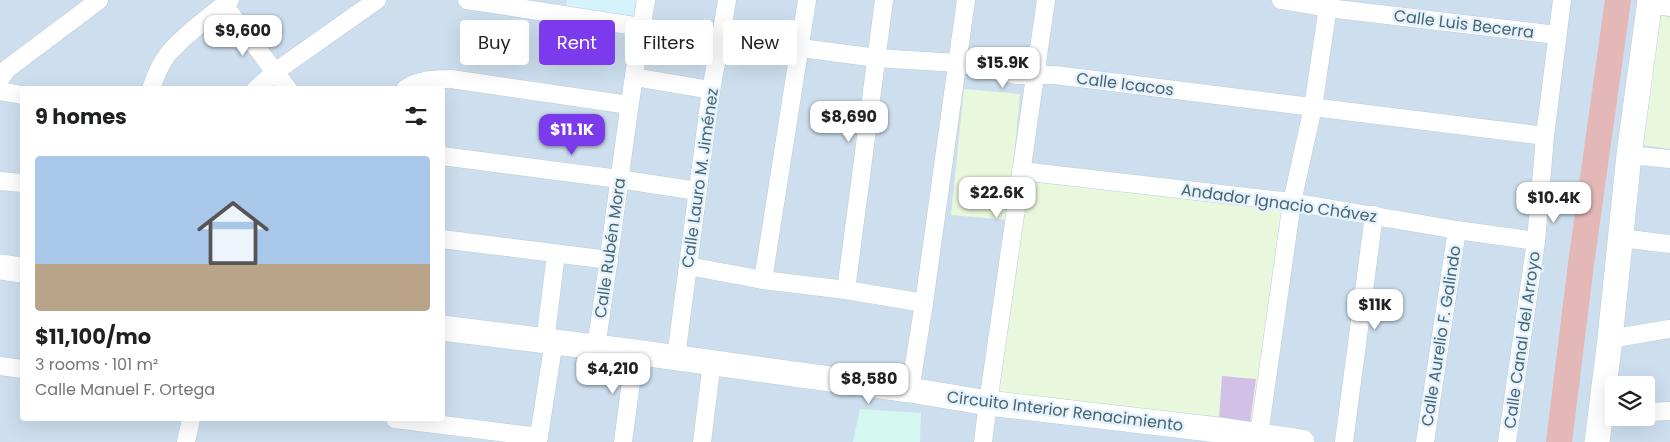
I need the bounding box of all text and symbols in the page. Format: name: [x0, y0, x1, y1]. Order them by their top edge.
street label: Calle Luis Becerra: [1393, 4, 1535, 44]
pin: $9,600: [202, 15, 284, 57]
text: $9,600: [215, 19, 271, 42]
chip: Buy: [460, 20, 529, 65]
chip: Rent: [539, 20, 615, 65]
chip: Filters: [625, 20, 713, 65]
chip: New: [723, 20, 797, 65]
pin: $15.9K: [962, 46, 1044, 89]
text: $15.9K: [977, 51, 1029, 74]
street label: Calle Icacos: [1075, 67, 1175, 101]
street label: Calle Lauro M. Jiménez: [676, 87, 724, 269]
pin: $8,690: [808, 100, 890, 143]
text: 9 homes: [35, 102, 127, 131]
icon: filters: [402, 102, 430, 130]
text: $8,690: [821, 105, 877, 128]
pin: $11.1K: [531, 114, 613, 156]
text: $11.1K: [550, 118, 594, 141]
street label: Calle Rubén Mora: [589, 176, 631, 320]
pin: $22.6K: [956, 176, 1038, 219]
street label: Andador Ignacio Chávez: [1180, 178, 1378, 228]
text: $22.6K: [970, 181, 1024, 204]
pin: $10.4K: [1513, 182, 1595, 224]
text: $10.4K: [1527, 186, 1581, 209]
icon: home: [188, 188, 278, 278]
street label: Calle Aurelio F. Galindo: [1415, 244, 1467, 428]
street label: Calle Canal del Arroyo: [1498, 250, 1546, 430]
pin: $11K: [1345, 288, 1405, 331]
text: $11K: [1358, 293, 1392, 316]
text: $11,100/mo: [35, 322, 151, 351]
pin: $4,210: [572, 352, 654, 395]
text: 3 rooms · 101 m²: [35, 353, 158, 376]
text: $4,210: [587, 357, 639, 380]
pin: $8,580: [828, 362, 910, 405]
text: $8,580: [841, 367, 897, 390]
map controls: [1605, 376, 1655, 426]
button: layers: [1605, 376, 1655, 426]
text: Calle Manuel F. Ortega: [35, 378, 215, 401]
street label: Circuito Interior Renacimiento: [946, 385, 1184, 437]

